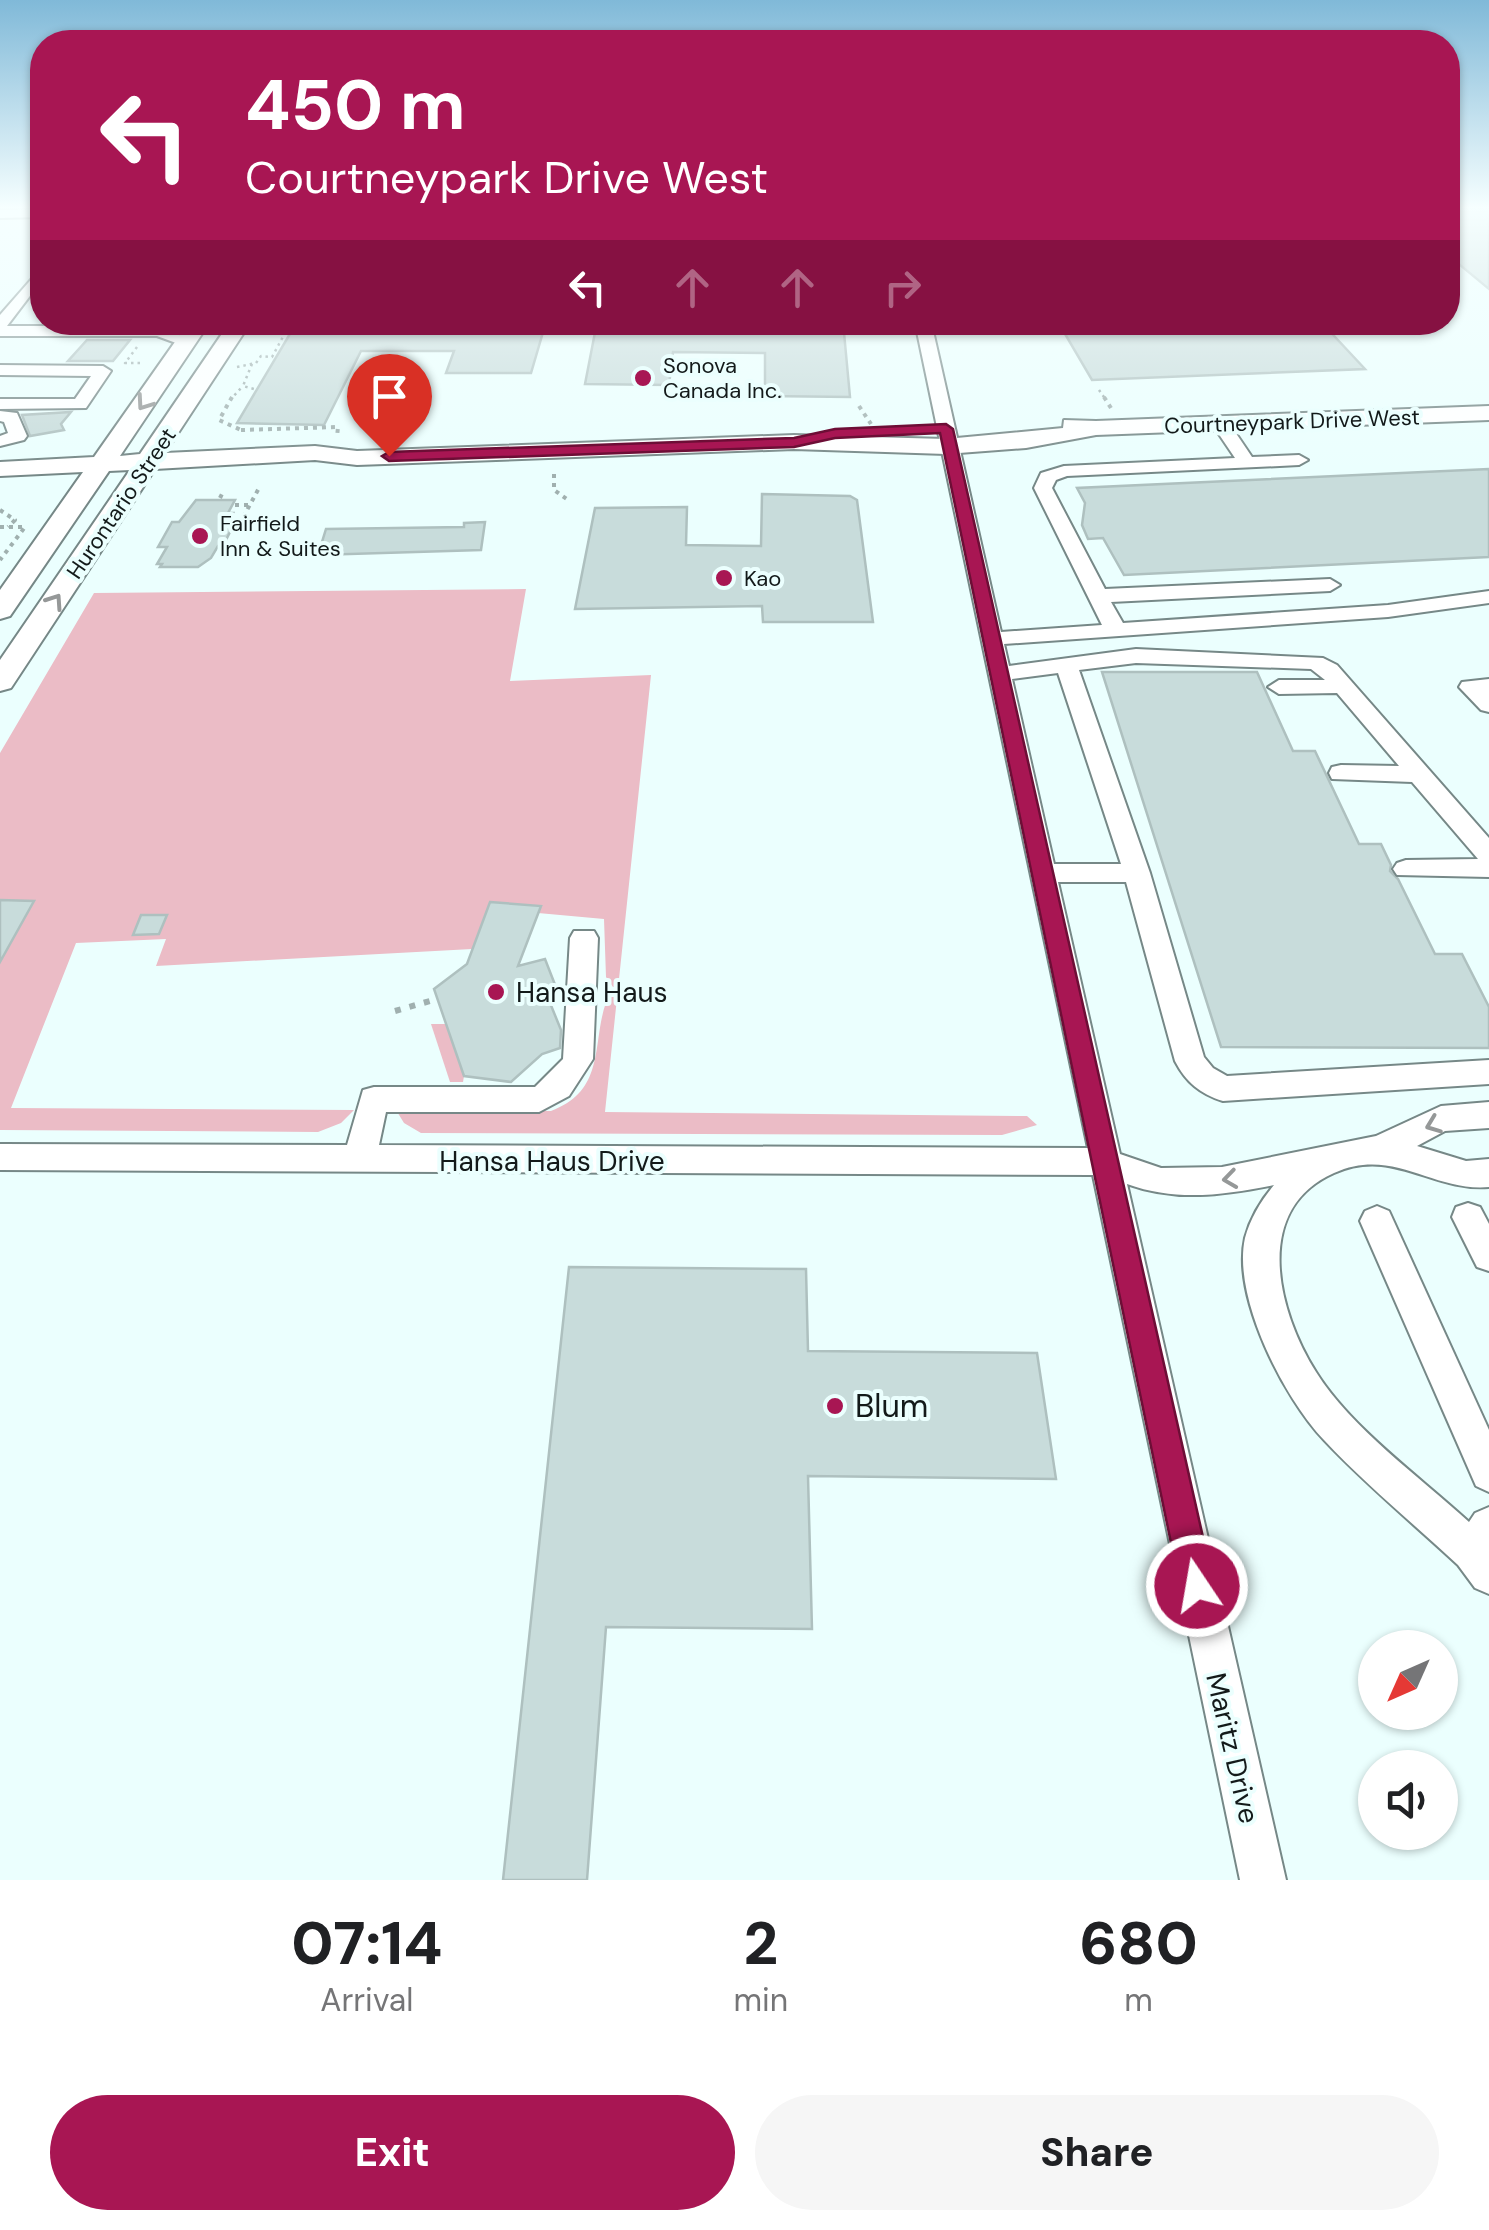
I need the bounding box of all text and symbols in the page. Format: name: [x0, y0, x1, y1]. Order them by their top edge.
text: 450 m: [245, 60, 466, 151]
icon: left: [80, 70, 210, 200]
text: Courtneypark Drive West: [245, 148, 768, 207]
icon: left: [560, 260, 615, 315]
icon: ahead: [665, 260, 720, 315]
icon: ahead: [770, 260, 825, 315]
icon: right: [875, 260, 930, 315]
place label: Sonova Canada Inc.: [663, 351, 782, 405]
pin: [347, 354, 432, 457]
marker: Sonova Canada Inc.: [632, 367, 654, 389]
icon: arrive: [362, 369, 417, 424]
one-way arrow: [138, 391, 156, 410]
street label: Courtneypark Drive West: [1164, 403, 1420, 440]
street label: Hurontario Street: [60, 422, 183, 584]
place label: Fairfield Inn & Suites: [220, 509, 341, 563]
marker: Fairfield Inn & Suites: [189, 525, 211, 547]
place label: Kao: [744, 564, 781, 593]
marker: Kao: [713, 567, 735, 589]
one-way arrow: [43, 594, 61, 613]
place label: Hansa Haus: [516, 974, 668, 1011]
marker: Hansa Haus: [485, 981, 507, 1003]
one-way arrow: [1426, 1113, 1443, 1133]
street label: Hansa Haus Drive: [439, 1143, 665, 1180]
one-way arrow: [1222, 1167, 1238, 1188]
place label: Blum: [855, 1385, 928, 1427]
marker: Blum: [824, 1395, 846, 1417]
position arrow: [1145, 1534, 1249, 1638]
north arrow: [1358, 1630, 1458, 1730]
map controls: [1358, 1630, 1458, 1850]
street label: Maritz Drive: [1197, 1669, 1268, 1827]
button: sound: [1358, 1750, 1458, 1850]
text: 07:14: [291, 1904, 442, 1983]
text: 2: [744, 1904, 778, 1983]
text: 680: [1079, 1904, 1198, 1983]
text: Arrival: [320, 1979, 413, 2021]
text: min: [734, 1979, 788, 2021]
text: m: [1124, 1979, 1153, 2021]
button: Exit: [50, 2095, 735, 2210]
button: Share: [755, 2095, 1439, 2210]

